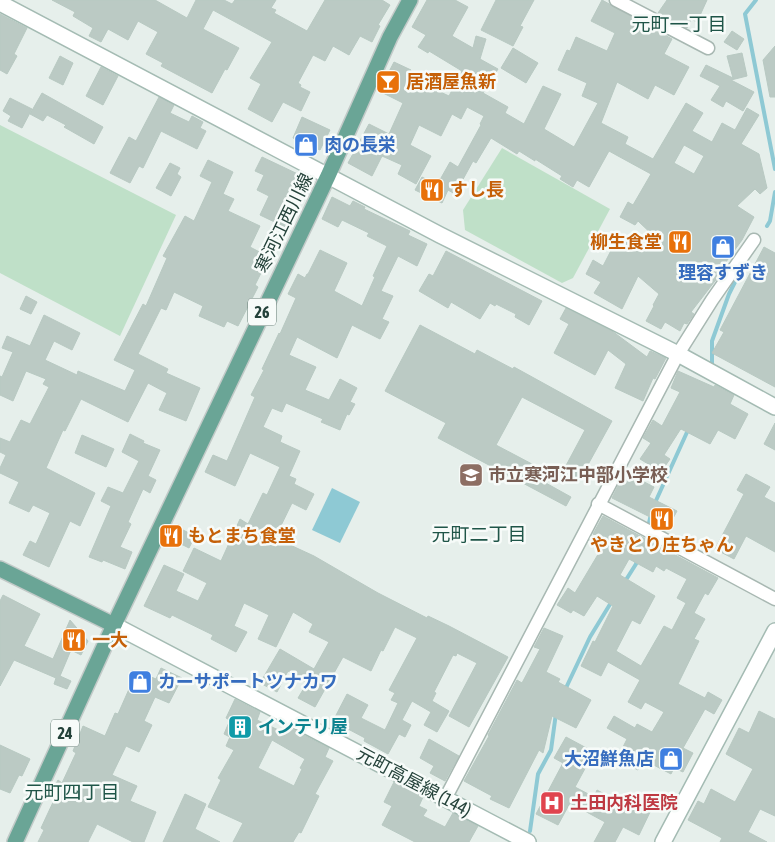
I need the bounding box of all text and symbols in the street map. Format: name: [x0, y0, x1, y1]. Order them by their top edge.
district label: 元町一丁目: [631, 13, 727, 35]
bar icon: 居酒屋魚新: [375, 69, 401, 95]
place label: 居酒屋魚新: [406, 71, 496, 92]
shop icon: 肉の長栄: [293, 132, 319, 158]
place label: 肉の長栄: [324, 134, 396, 155]
street label: 寒河江西川線: [250, 170, 317, 276]
restaurant icon: すし長: [419, 177, 445, 203]
place label: すし長: [450, 179, 504, 200]
restaurant icon: 柳生食堂: [667, 229, 693, 255]
place label: 柳生食堂: [590, 231, 662, 252]
shop icon: 理容すずき: [710, 234, 736, 260]
place label: 理容すずき: [678, 262, 768, 283]
road number: 26: [248, 298, 276, 326]
school or university icon: 市立寒河江中部小学校: [458, 462, 484, 488]
place label: 市立寒河江中部小学校: [488, 464, 668, 485]
restaurant icon: やきとり庄ちゃん: [649, 506, 675, 532]
restaurant icon: もとまち食堂: [158, 523, 184, 549]
district label: 元町二丁目: [431, 523, 527, 545]
place label: もとまち食堂: [188, 525, 296, 546]
place label: やきとり庄ちゃん: [590, 534, 734, 555]
restaurant icon: 一大: [61, 627, 87, 653]
place label: 一大: [92, 629, 128, 650]
shop icon: カーサポートツナカワ: [127, 669, 153, 695]
place label: カーサポートツナカワ: [158, 671, 338, 692]
building icon: インテリ屋: [227, 714, 253, 740]
place label: インテリ屋: [258, 716, 348, 737]
road number: 24: [51, 720, 79, 746]
street label: 元町高屋線 (144): [353, 743, 475, 821]
shop icon: 大沼鮮魚店: [658, 746, 684, 772]
place label: 大沼鮮魚店: [564, 748, 654, 769]
district label: 元町四丁目: [24, 781, 120, 803]
hospital icon: 土田内科医院: [539, 790, 565, 816]
place label: 土田内科医院: [570, 792, 678, 813]

